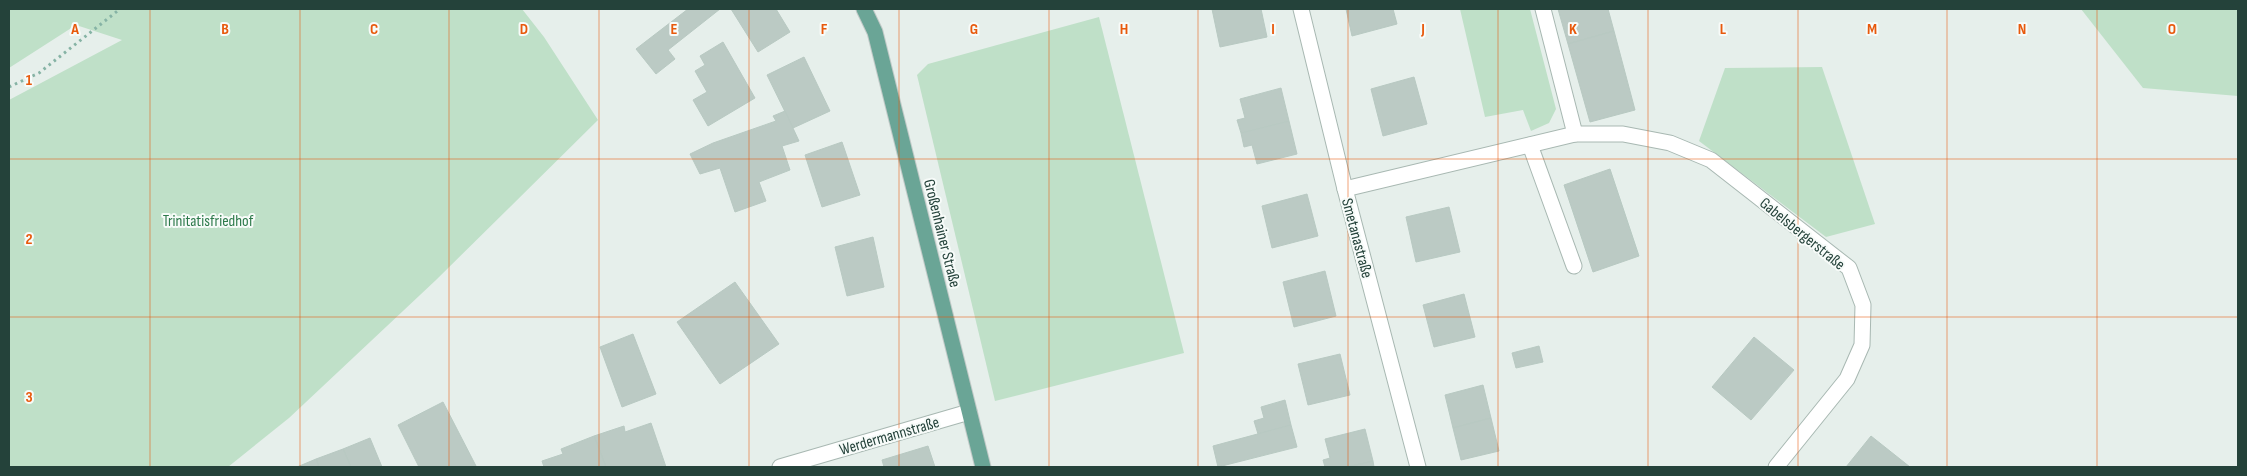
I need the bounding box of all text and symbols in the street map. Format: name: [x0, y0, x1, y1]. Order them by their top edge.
text: A: [70, 20, 79, 39]
text: B: [221, 20, 229, 39]
text: C: [370, 20, 378, 39]
text: D: [520, 20, 528, 39]
text: E: [671, 20, 678, 39]
text: F: [821, 20, 828, 39]
text: G: [970, 20, 978, 39]
text: H: [1120, 20, 1128, 39]
text: I: [1271, 20, 1275, 39]
text: J: [1420, 20, 1425, 39]
text: K: [1569, 20, 1577, 39]
text: L: [1720, 20, 1727, 39]
text: M: [1867, 20, 1877, 39]
text: N: [2018, 20, 2026, 39]
text: O: [2168, 20, 2176, 39]
text: 1: [26, 71, 33, 90]
street label: Großenhainer Straße: [919, 177, 964, 289]
street label: Gabelsbergerstraße: [1755, 194, 1849, 274]
street label: Smetanastraße: [1337, 196, 1376, 280]
park label: Trinitatisfriedhof: [163, 212, 254, 231]
text: 2: [25, 230, 33, 249]
text: 3: [25, 388, 33, 407]
street label: Werdermannstraße: [837, 413, 942, 460]

